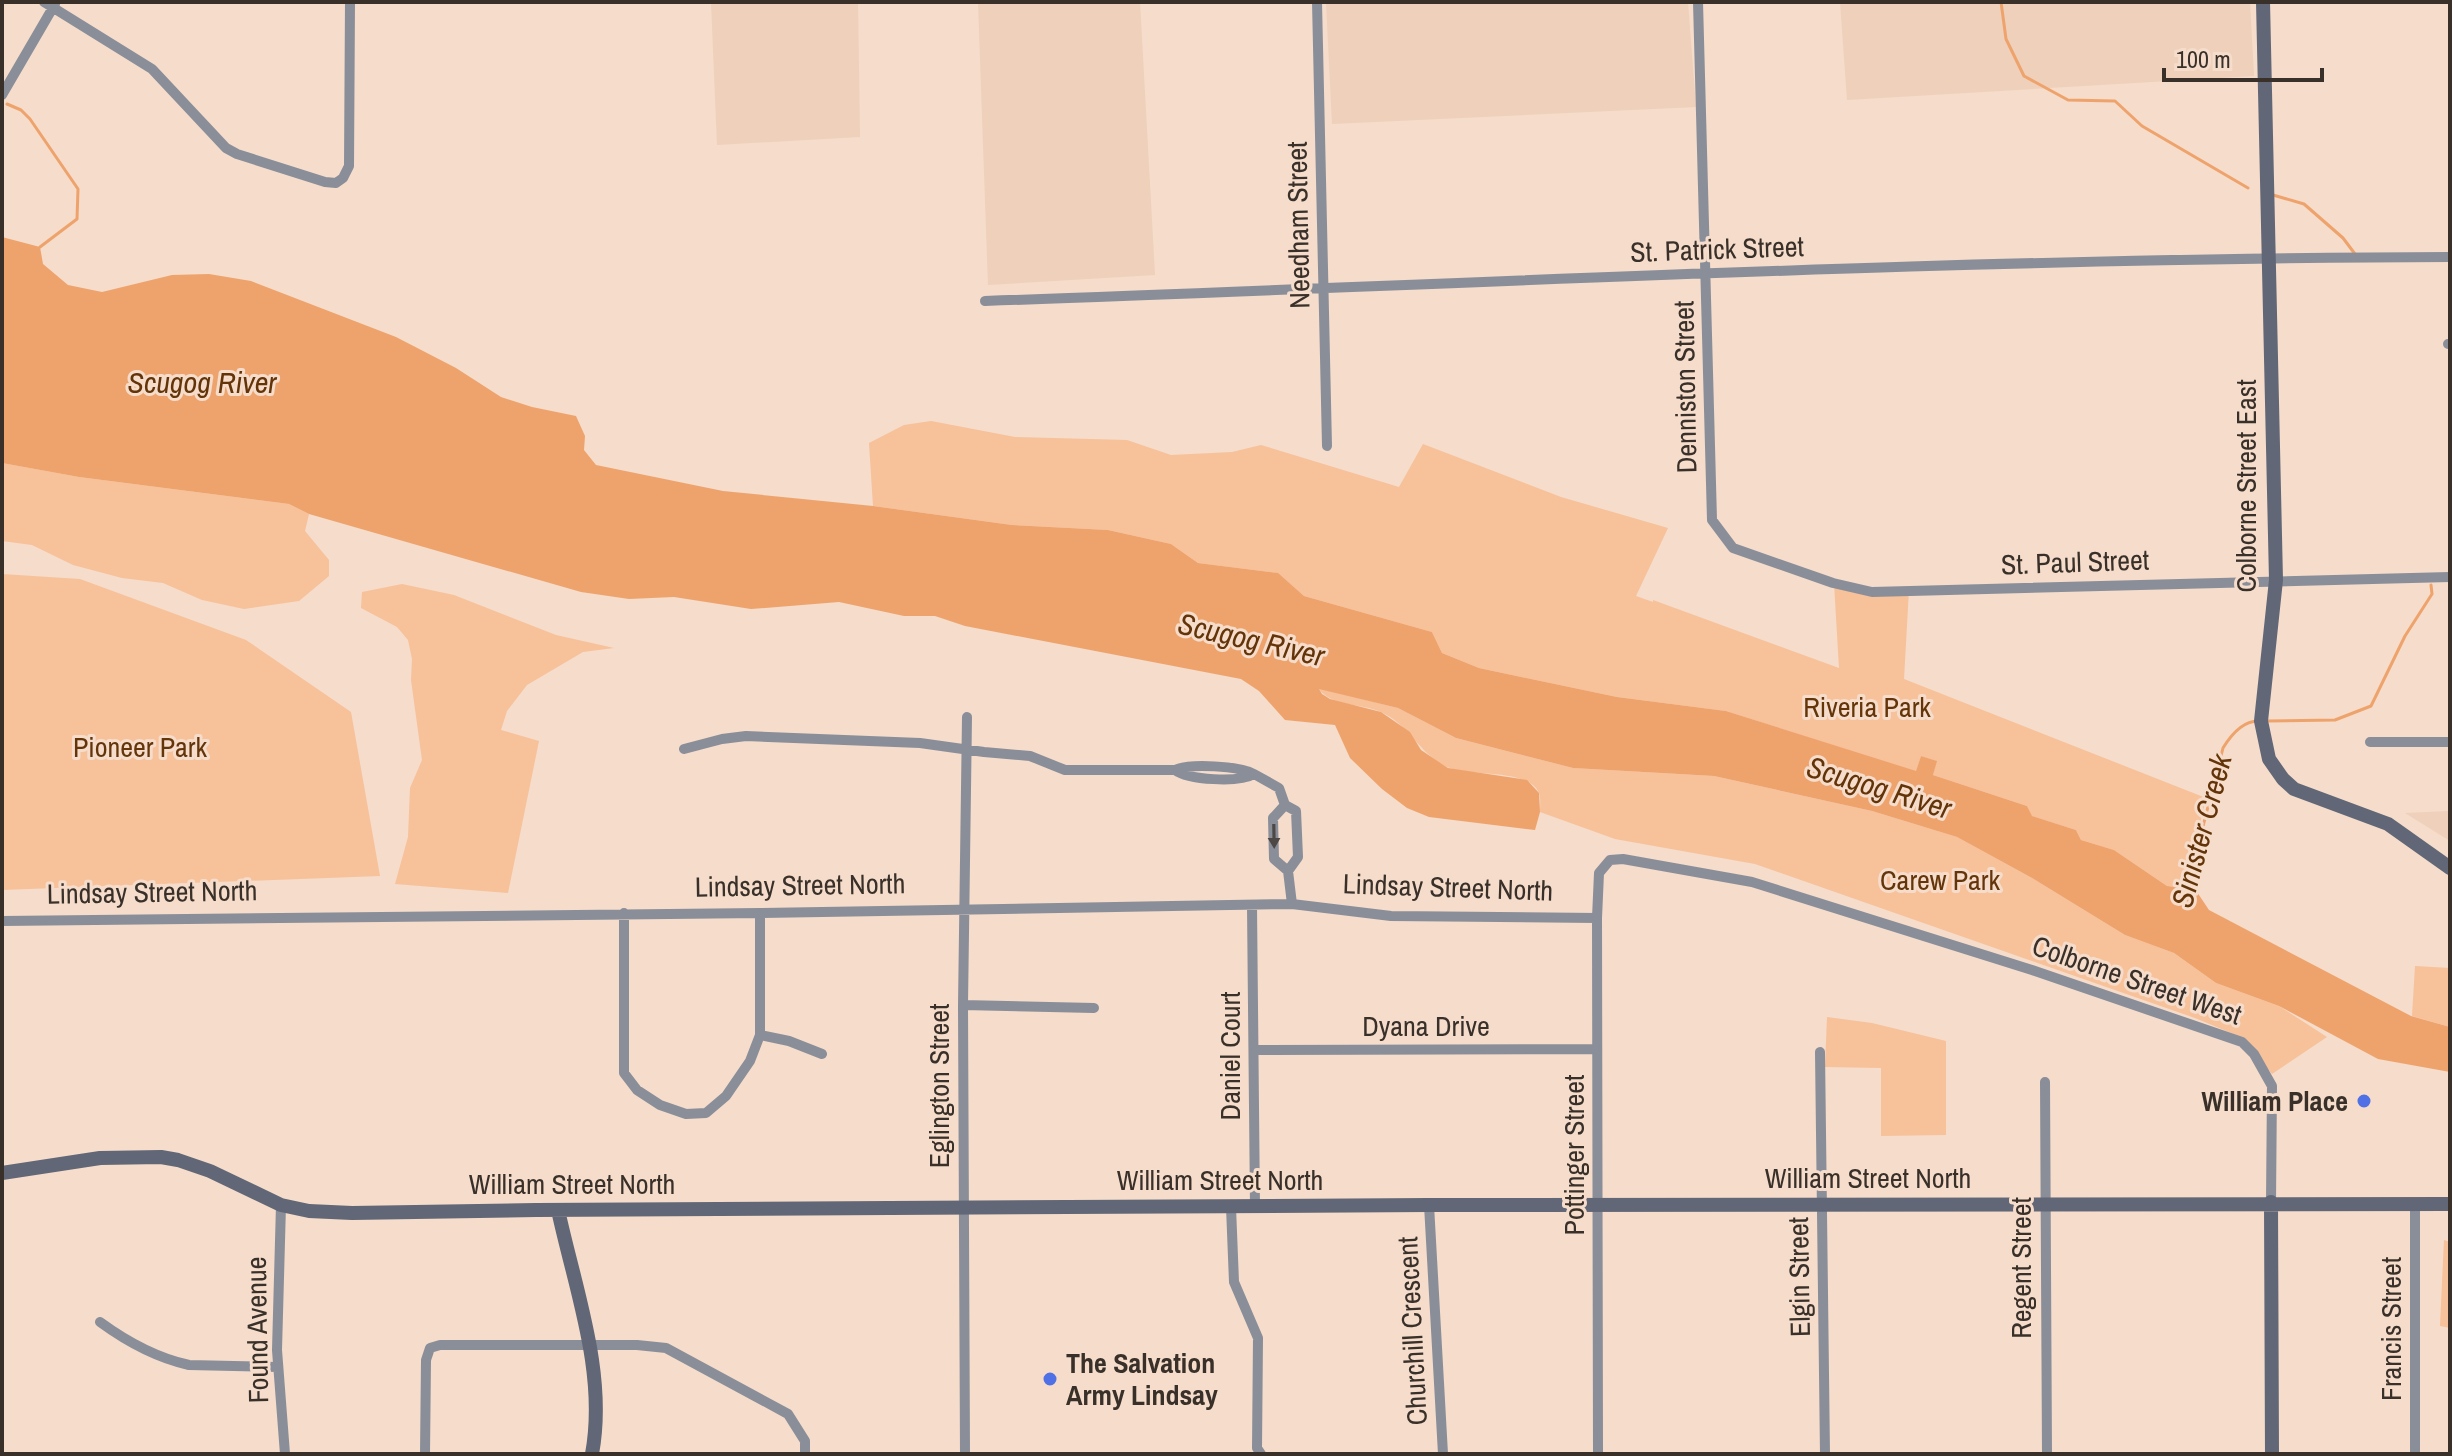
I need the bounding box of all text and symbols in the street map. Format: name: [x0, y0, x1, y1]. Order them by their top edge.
scale bar: [2164, 32, 2322, 82]
text: 100 m: [2176, 43, 2231, 75]
street label: Needham Street: [1278, 141, 1318, 309]
street label: St. Patrick Street: [1630, 227, 1804, 271]
street label: Denniston Street: [1664, 301, 1706, 473]
water label: Scugog River: [127, 362, 277, 402]
street label: Colborne Street East: [2227, 379, 2265, 593]
street label: St. Paul Street: [2000, 540, 2150, 584]
water label: Scugog River: [1174, 603, 1329, 675]
park label: Riveria Park: [1803, 688, 1931, 726]
park label: Pioneer Park: [73, 728, 208, 766]
water label: Scugog River: [1802, 746, 1957, 828]
water label: Sinister Creek: [2161, 748, 2241, 912]
one-way arrow: [1267, 824, 1280, 849]
park label: Carew Park: [1880, 861, 2000, 899]
street label: Lindsay Street North: [694, 864, 906, 906]
street label: Lindsay Street North: [1342, 864, 1554, 910]
street label: Lindsay Street North: [46, 871, 258, 913]
street label: Colborne Street West: [2027, 926, 2247, 1034]
street label: Daniel Court: [1211, 992, 1249, 1120]
street label: Eglington Street: [920, 1004, 958, 1168]
street label: Dyana Drive: [1362, 1007, 1490, 1045]
street label: Pottinger Street: [1555, 1075, 1593, 1235]
place label: William Place: [2201, 1082, 2348, 1120]
marker: William Place: [2355, 1092, 2373, 1110]
street label: William Street North: [1765, 1159, 1971, 1197]
street label: William Street North: [1117, 1161, 1323, 1199]
street label: William Street North: [469, 1165, 675, 1203]
street label: Regent Street: [2002, 1197, 2040, 1339]
street label: Elgin Street: [1779, 1217, 1819, 1337]
street label: Churchill Crescent: [1388, 1236, 1436, 1426]
street label: Found Avenue: [237, 1256, 277, 1404]
street label: Francis Street: [2372, 1257, 2410, 1401]
place label: The Salvation Army Lindsay: [1066, 1344, 1218, 1414]
marker: The Salvation Army Lindsay: [1041, 1370, 1059, 1388]

